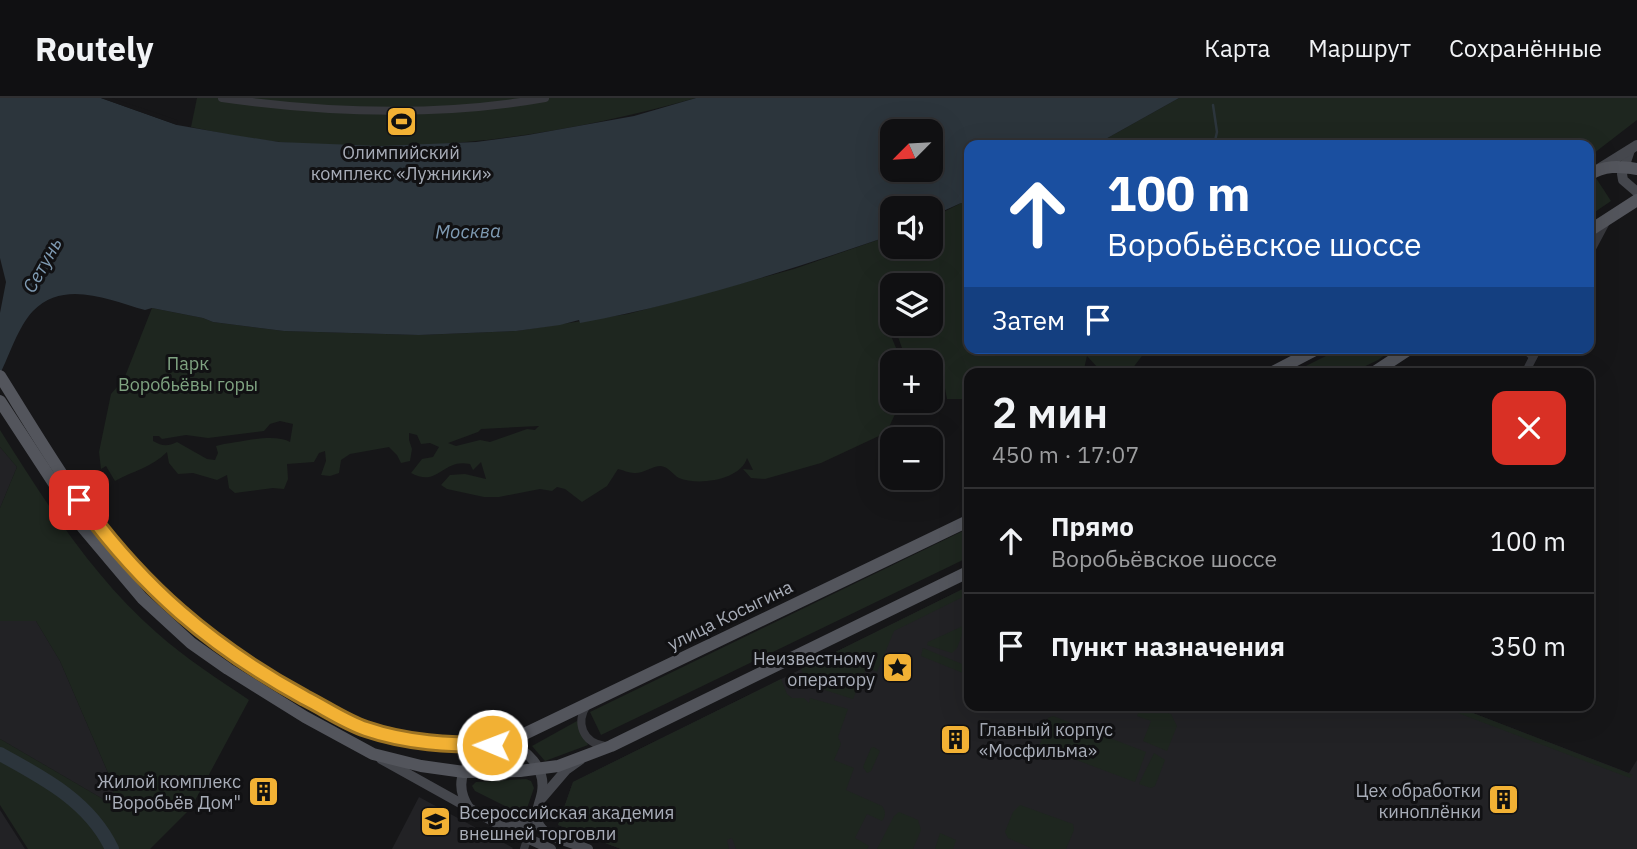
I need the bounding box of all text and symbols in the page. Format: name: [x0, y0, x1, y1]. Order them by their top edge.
text: Routely: [35, 27, 154, 70]
text: Карта: [1204, 32, 1270, 64]
text: Маршрут: [1308, 32, 1411, 64]
text: Сохранённые: [1449, 32, 1602, 64]
sports icon: Олимпийский комплекс «Лужники»: [384, 104, 418, 138]
north arrow: [880, 119, 943, 182]
map controls: [880, 119, 943, 490]
place label: Олимпийский комплекс «Лужники»: [311, 141, 491, 185]
text: 100 m: [1107, 161, 1251, 224]
icon: ahead: [992, 168, 1083, 259]
button: sound: [880, 196, 943, 259]
water label: Москва: [435, 218, 501, 244]
text: Воробьёвское шоссе: [1107, 223, 1422, 265]
water label: Сетунь: [17, 233, 67, 297]
button: layers: [880, 273, 943, 336]
icon: arrive: [1079, 301, 1117, 339]
text: Затем: [992, 303, 1065, 337]
button: +: [880, 350, 943, 413]
park label: Парк Воробьёвы горы: [118, 352, 258, 396]
text: 2 мин: [992, 385, 1108, 440]
button: close: [1492, 391, 1566, 465]
button: −: [880, 427, 943, 490]
text: 450 m · 17:07: [992, 439, 1139, 469]
pin: [49, 470, 109, 530]
icon: arrive: [60, 481, 98, 519]
text: Прямо: [1051, 509, 1134, 543]
icon: ahead: [992, 522, 1030, 560]
text: 100 m: [1490, 524, 1566, 558]
text: Воробьёвское шоссе: [1051, 543, 1277, 573]
street label: улица Косыгина: [664, 575, 797, 655]
icon: arrive: [992, 627, 1030, 665]
text: Пункт назначения: [1051, 629, 1285, 663]
text: 350 m: [1490, 629, 1566, 663]
place label: Неизвестному оператору: [753, 647, 875, 691]
place icon: Неизвестному оператору: [881, 651, 915, 685]
position arrow: [455, 708, 529, 782]
place label: Главный корпус «Мосфильма»: [979, 718, 1113, 762]
building icon: Главный корпус «Мосфильма»: [939, 722, 973, 756]
place label: Жилой комплекс "Воробьёв Дом": [97, 770, 241, 814]
building icon: Жилой комплекс "Воробьёв Дом": [247, 774, 281, 808]
place label: Цех обработки киноплёнки: [1355, 779, 1481, 823]
building icon: Цех обработки киноплёнки: [1487, 783, 1521, 817]
place label: Всероссийская академия внешней торговли: [459, 801, 674, 845]
school or university icon: Всероссийская академия внешней торговли: [419, 805, 453, 839]

